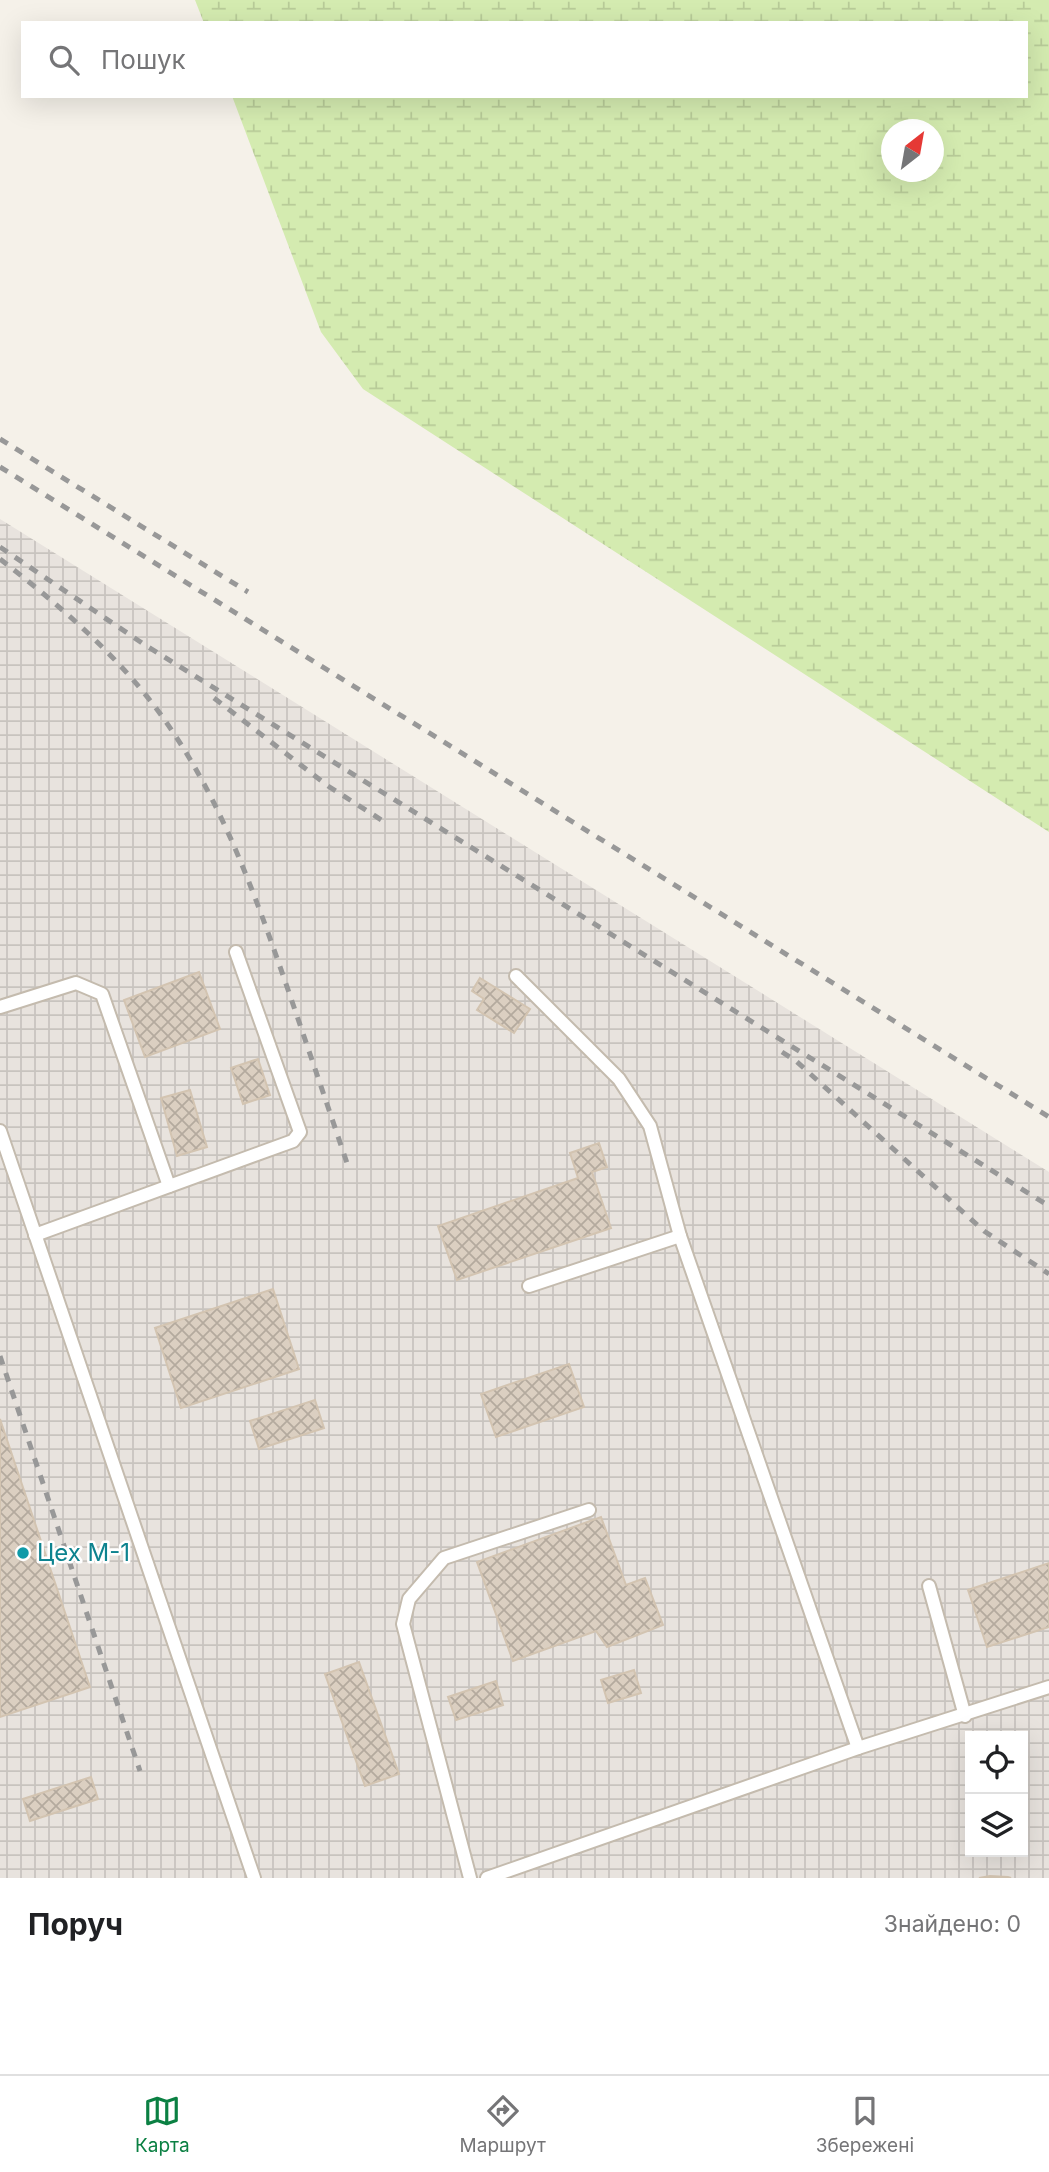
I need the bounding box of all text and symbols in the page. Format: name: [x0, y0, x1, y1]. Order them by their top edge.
search box: [21, 21, 1028, 98]
icon: search: [45, 41, 83, 79]
text: Пошук: [101, 44, 186, 75]
north arrow: [881, 119, 944, 182]
place label: Цех М-1: [37, 1538, 130, 1567]
marker: Цех М-1: [15, 1545, 31, 1561]
map controls: [965, 1731, 1028, 1857]
button: locate: [965, 1731, 1028, 1794]
button: layers: [965, 1794, 1028, 1857]
text: Поруч: [28, 1906, 123, 1942]
text: Знайдено: 0: [884, 1910, 1021, 1938]
tab: Карта: [135, 2092, 190, 2157]
tab: Маршрут: [460, 2092, 546, 2157]
tab: Збережені: [816, 2092, 914, 2157]

